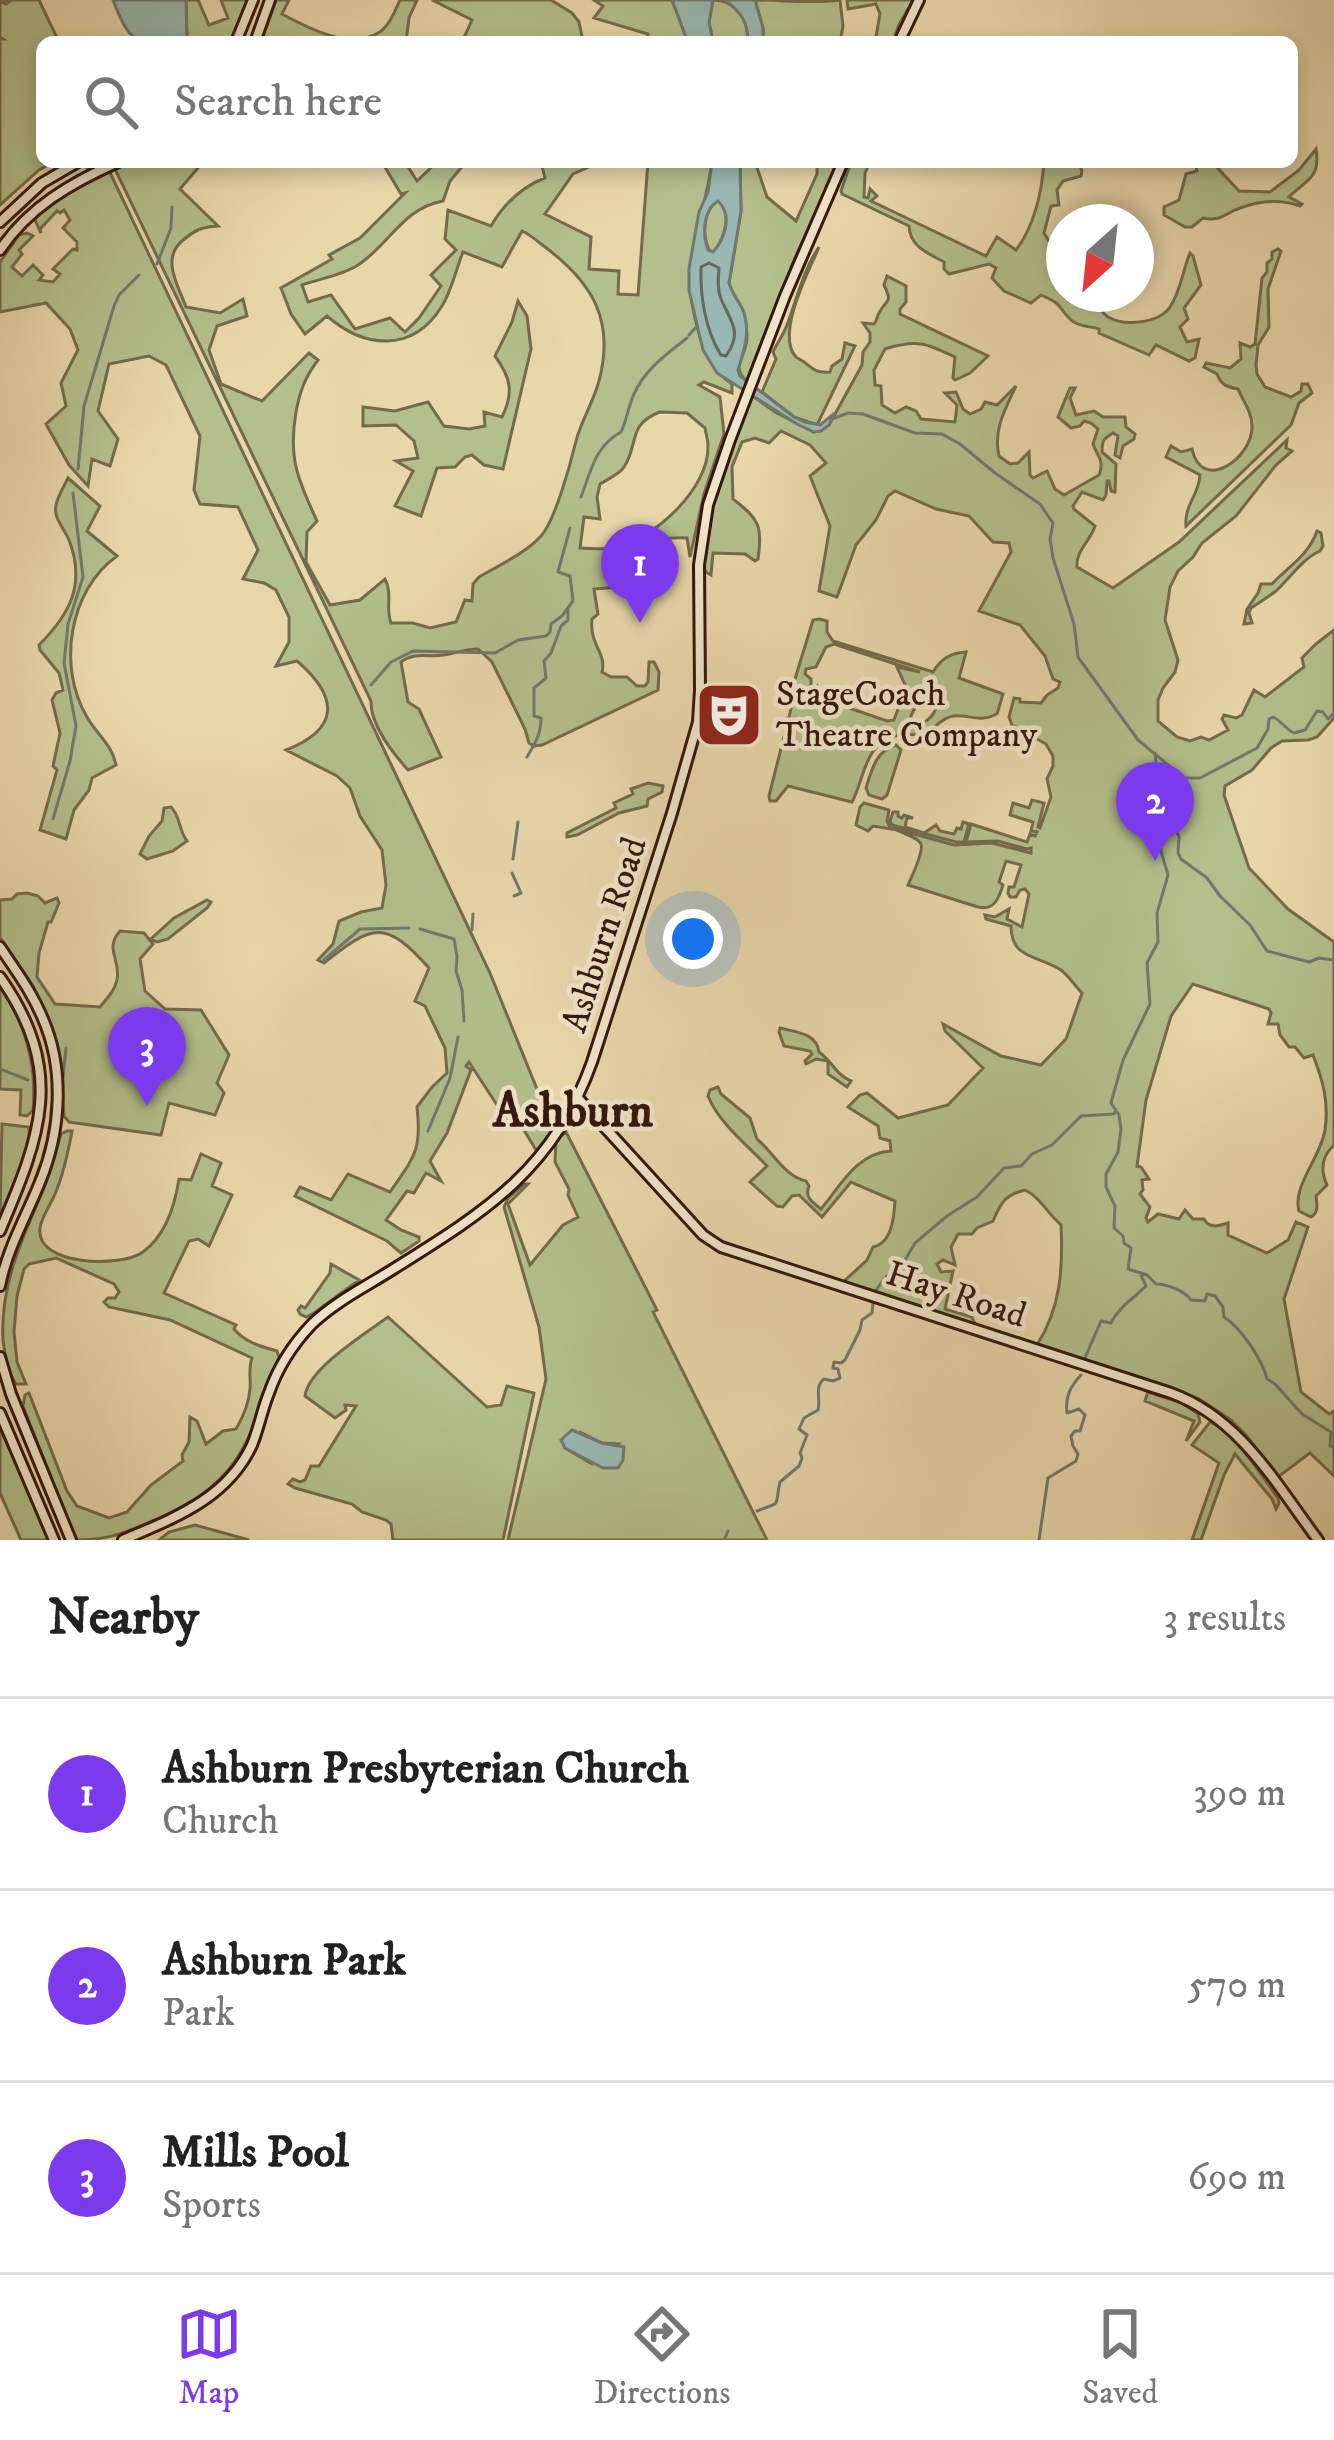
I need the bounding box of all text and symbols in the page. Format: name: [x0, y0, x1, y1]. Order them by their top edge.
search box: [36, 36, 1298, 168]
icon: search: [78, 69, 144, 135]
text: Search here: [174, 74, 382, 130]
north arrow: [1046, 204, 1154, 312]
pin: 1: [601, 524, 679, 623]
place label: StageCoach Theatre Company: [776, 672, 1038, 758]
theatre icon: StageCoach Theatre Company: [694, 680, 764, 750]
pin: 2: [1116, 762, 1194, 861]
street label: Ashburn Road: [552, 832, 658, 1038]
your location: [663, 909, 723, 969]
pin: 3: [108, 1007, 186, 1106]
district label: Ashburn: [492, 1082, 654, 1142]
street label: Hay Road: [880, 1251, 1032, 1339]
text: Nearby: [48, 1586, 199, 1650]
text: 3 results: [1163, 1594, 1286, 1643]
text: Ashburn Presbyterian Church: [162, 1741, 689, 1797]
text: 1: [80, 1769, 94, 1818]
text: 390 m: [1193, 1769, 1286, 1818]
text: Church: [162, 1797, 279, 1846]
text: Ashburn Park: [162, 1933, 406, 1989]
text: 2: [77, 1961, 97, 2010]
text: 570 m: [1187, 1961, 1286, 2010]
text: Park: [162, 1989, 235, 2038]
text: Mills Pool: [162, 2125, 349, 2181]
text: 3: [80, 2153, 94, 2202]
text: 690 m: [1188, 2153, 1286, 2202]
text: Sports: [162, 2181, 261, 2230]
tab: Map: [176, 2301, 242, 2414]
tab: Directions: [594, 2301, 730, 2414]
tab: Saved: [1082, 2301, 1158, 2414]

